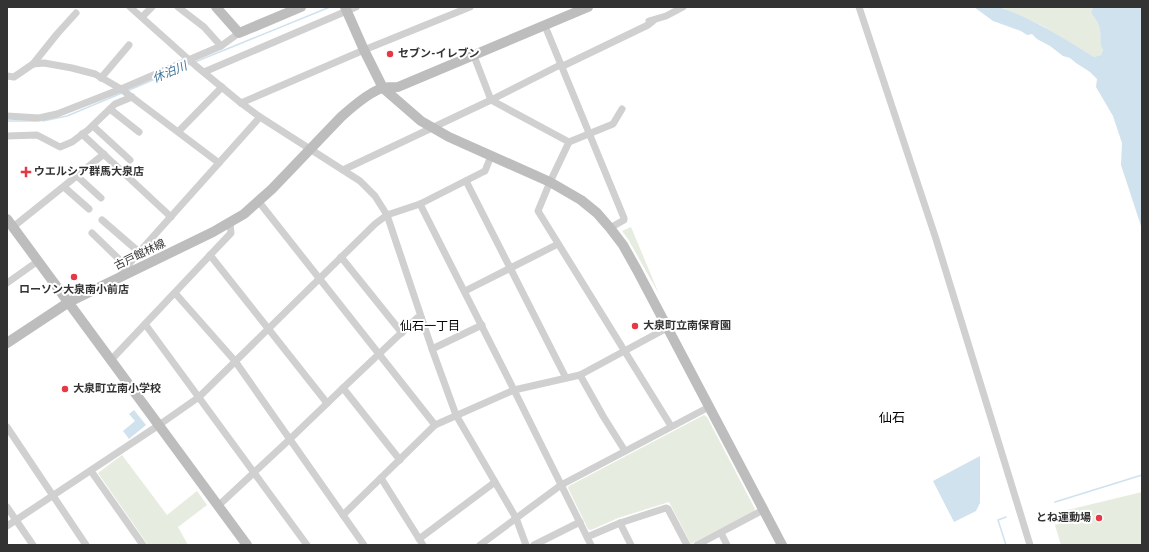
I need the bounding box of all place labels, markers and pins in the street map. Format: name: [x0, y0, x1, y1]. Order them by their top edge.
place label: セブン-イレブン: [398, 47, 480, 61]
marker: セブン-イレブン: [385, 49, 395, 59]
place label: ウエルシア群馬大泉店: [34, 165, 144, 179]
marker: ウエルシア群馬大泉店: [21, 167, 31, 177]
marker: ローソン大泉南小前店: [69, 272, 79, 282]
place label: ローソン大泉南小前店: [19, 283, 129, 297]
place label: 大泉町立南保育園: [643, 319, 731, 333]
marker: 大泉町立南保育園: [630, 321, 640, 331]
place label: 大泉町立南小学校: [73, 382, 161, 396]
marker: 大泉町立南小学校: [60, 384, 70, 394]
place label: とね運動場: [1036, 511, 1091, 525]
marker: とね運動場: [1094, 513, 1104, 523]

